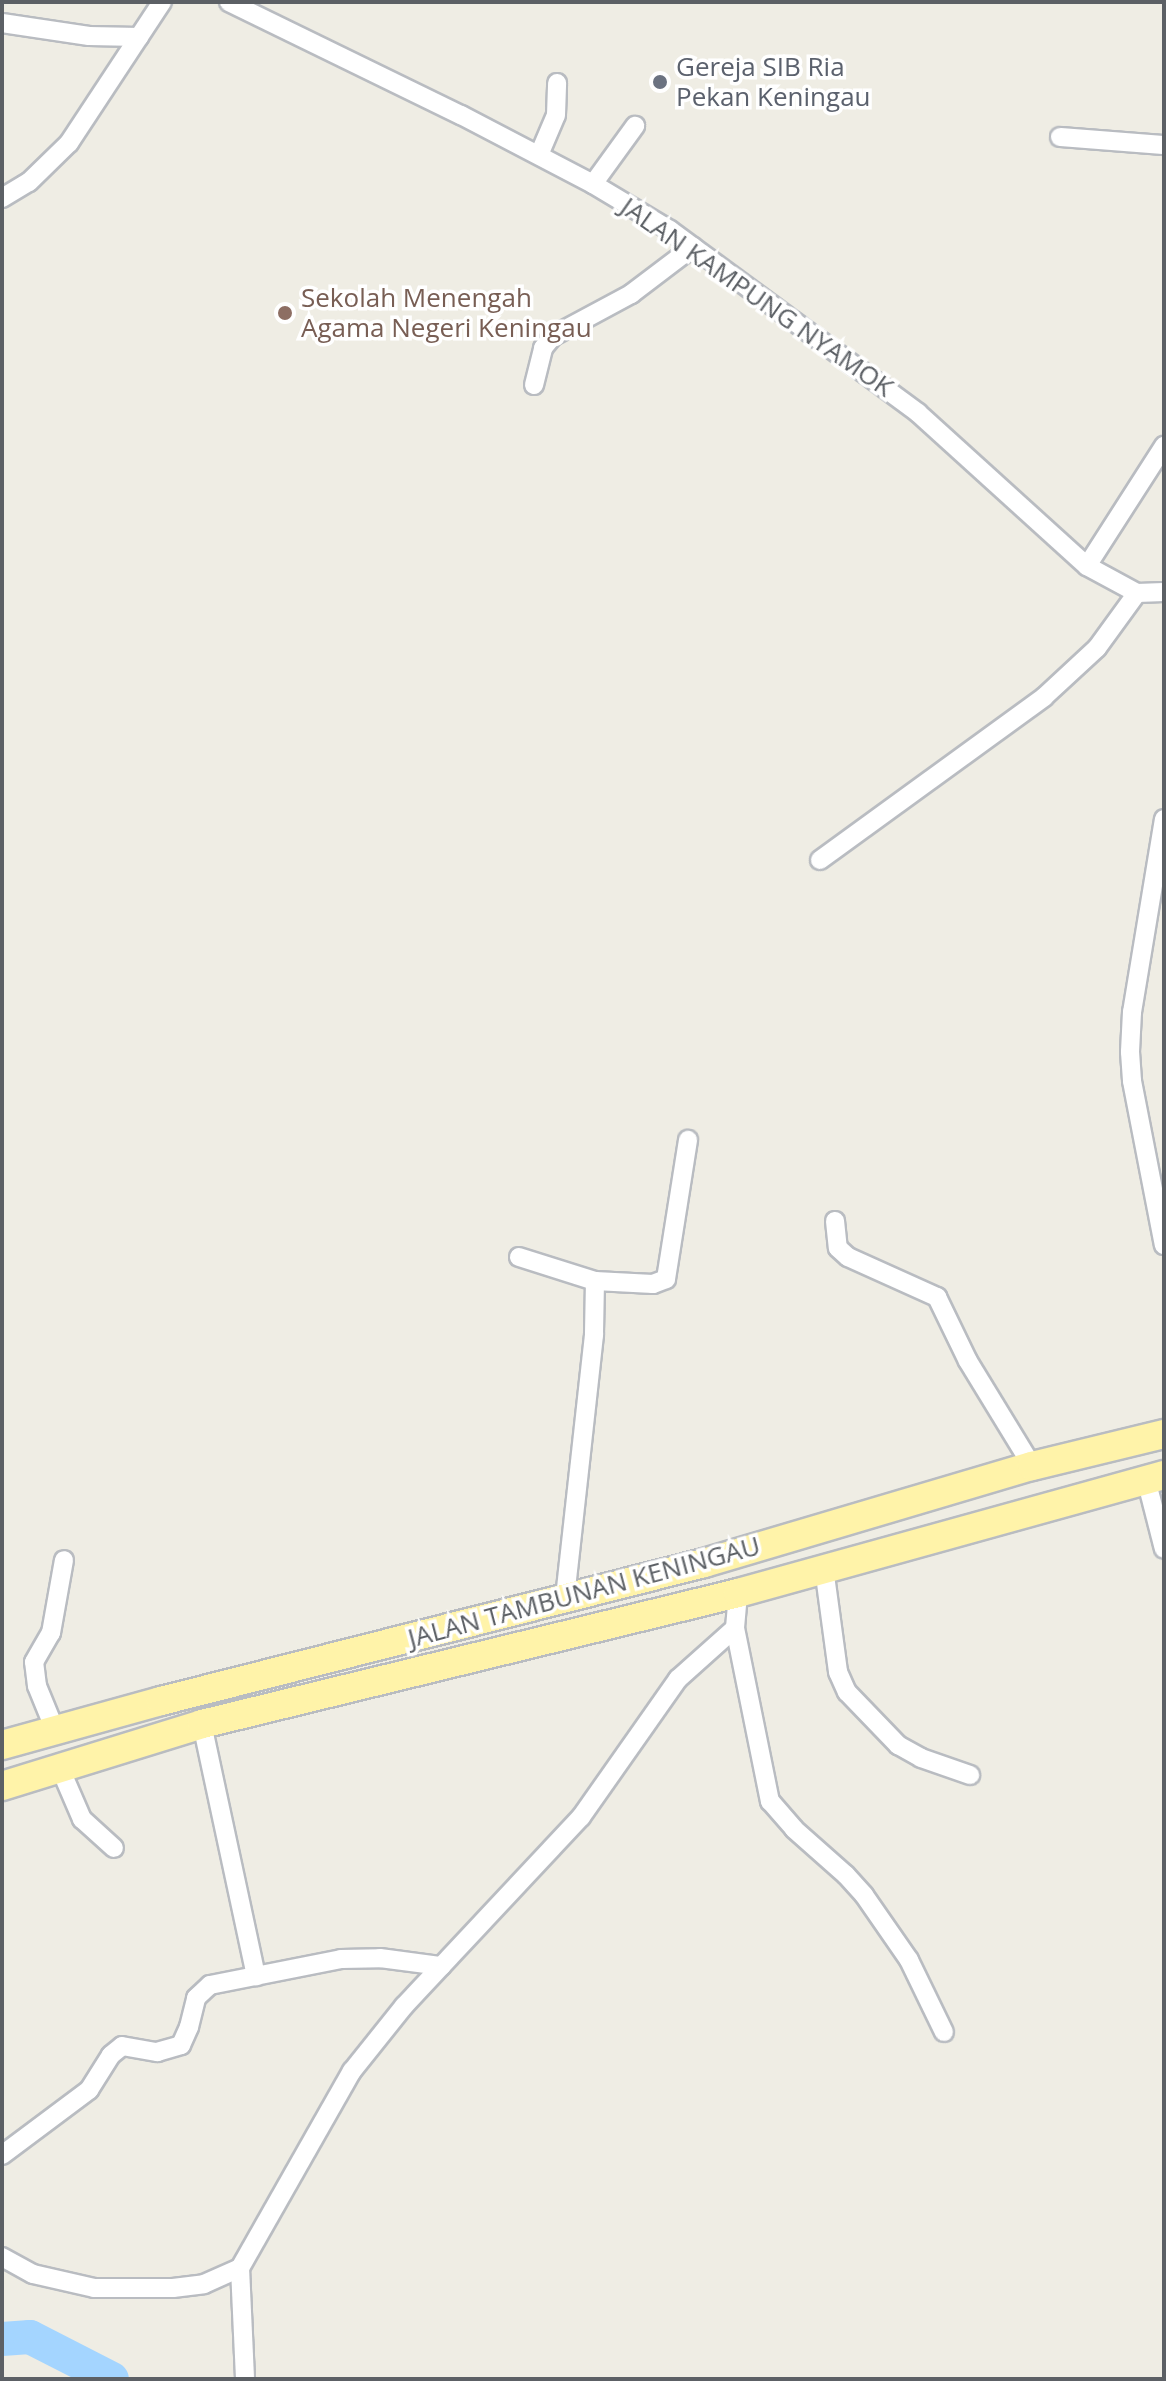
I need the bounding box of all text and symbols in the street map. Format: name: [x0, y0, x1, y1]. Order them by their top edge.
place label: Gereja SIB Ria Pekan Keningau: [676, 51, 871, 112]
marker: Gereja SIB Ria Pekan Keningau: [651, 73, 669, 91]
street label: JALAN KAMPUNG NYAMOK: [615, 191, 899, 403]
place label: Sekolah Menengah Agama Negeri Keningau: [301, 282, 592, 344]
marker: Sekolah Menengah Agama Negeri Keningau: [276, 304, 294, 322]
street label: JALAN TAMBUNAN KENINGAU: [405, 1530, 763, 1654]

